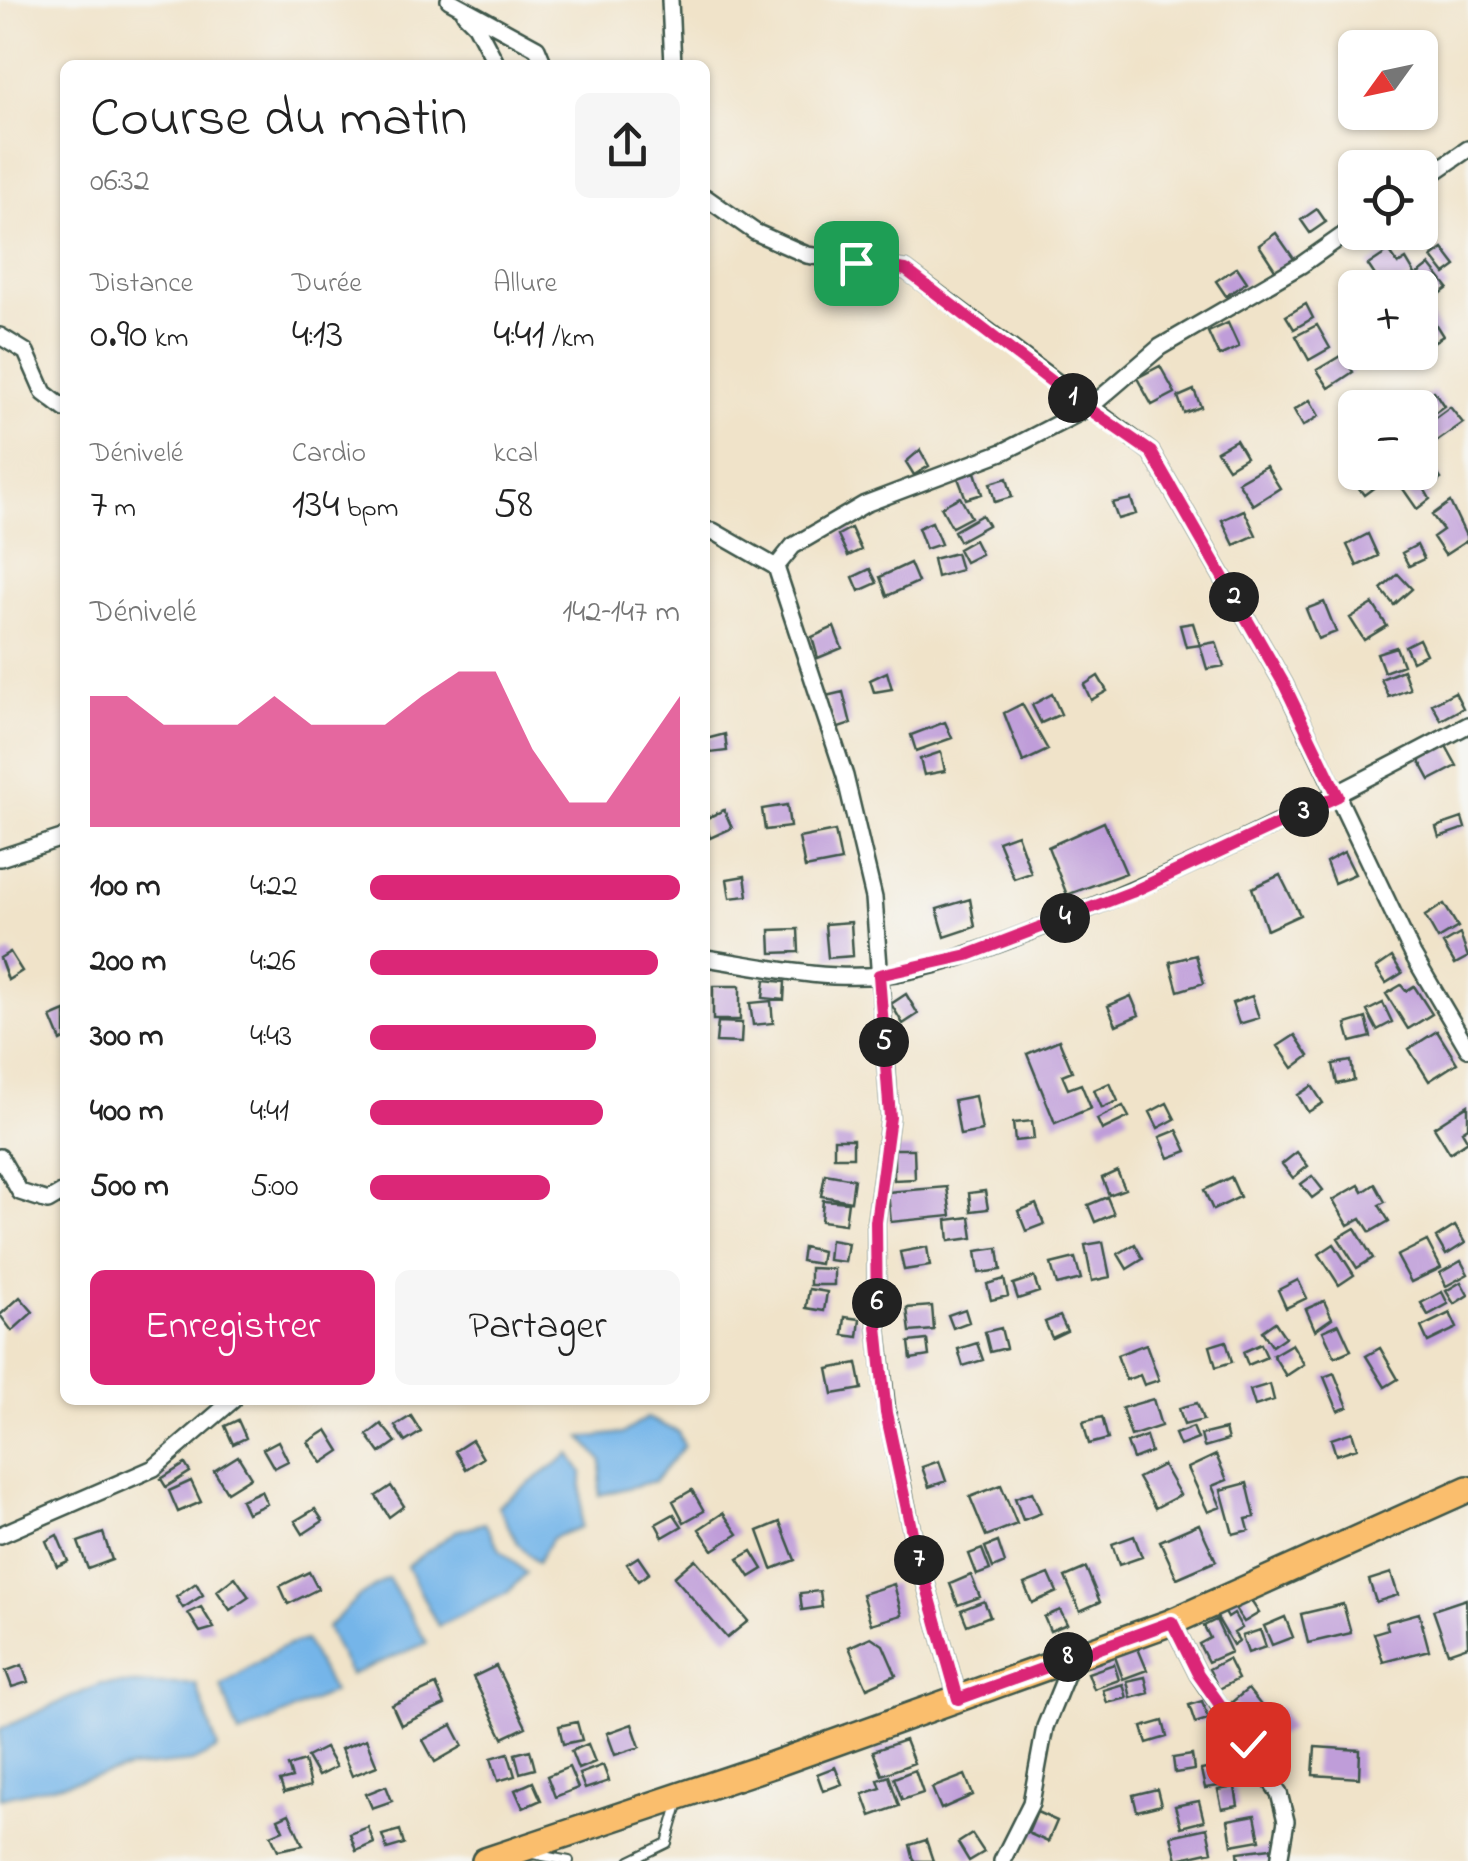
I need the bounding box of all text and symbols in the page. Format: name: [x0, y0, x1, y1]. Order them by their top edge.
north arrow: [1338, 30, 1438, 130]
map controls: [1338, 30, 1438, 490]
text: Course du matin: [90, 81, 467, 161]
button: share: [575, 93, 680, 198]
button: locate: [1338, 150, 1438, 250]
text: 06:32: [90, 159, 150, 206]
pin: [814, 221, 899, 306]
icon: arrive: [829, 236, 884, 291]
text: Distance: [90, 264, 193, 305]
text: Durée: [292, 264, 362, 305]
text: Allure: [493, 264, 557, 305]
button: +: [1338, 270, 1438, 370]
text: 0.90: [90, 305, 148, 366]
text: 4:13: [292, 305, 343, 366]
text: 4:41: [493, 305, 545, 366]
text: km: [148, 319, 189, 360]
text: /km: [545, 319, 595, 360]
pin: 1: [1048, 373, 1098, 423]
text: 1: [1069, 377, 1077, 418]
button: −: [1338, 390, 1438, 490]
text: Dénivelé: [90, 434, 183, 475]
text: Cardio: [292, 434, 366, 475]
text: kcal: [493, 434, 538, 475]
text: 7: [90, 475, 107, 536]
text: 134: [292, 475, 340, 536]
text: 58: [493, 475, 533, 536]
text: m: [107, 489, 136, 530]
text: bpm: [340, 489, 398, 530]
pin: 2: [1209, 572, 1259, 622]
text: 2: [1227, 576, 1241, 617]
text: Dénivelé: [90, 590, 197, 637]
text: 142–147 m: [562, 590, 680, 637]
pin: 3: [1279, 787, 1329, 837]
text: 3: [1298, 791, 1310, 832]
text: 100 m: [90, 864, 161, 911]
text: 4:22: [250, 864, 298, 911]
pin: 4: [1040, 893, 1090, 943]
text: 4: [1059, 897, 1071, 938]
text: 200 m: [90, 939, 166, 986]
text: 4:26: [250, 939, 296, 986]
text: 300 m: [90, 1014, 164, 1061]
text: 4:43: [250, 1014, 292, 1061]
pin: 5: [859, 1017, 909, 1067]
text: 5: [876, 1021, 892, 1062]
text: 400 m: [90, 1089, 164, 1136]
text: 4:41: [250, 1089, 289, 1136]
text: 500 m: [90, 1164, 169, 1211]
text: 5:00: [250, 1164, 299, 1211]
button: Enregistrer: [90, 1270, 375, 1385]
button: Partager: [395, 1270, 680, 1385]
pin: 6: [852, 1278, 902, 1328]
text: 6: [871, 1282, 883, 1323]
pin: 7: [894, 1535, 944, 1585]
text: 7: [913, 1539, 925, 1580]
pin: 8: [1043, 1632, 1093, 1682]
text: 8: [1063, 1636, 1073, 1677]
pin: [1206, 1702, 1291, 1787]
icon: check: [1221, 1717, 1276, 1772]

